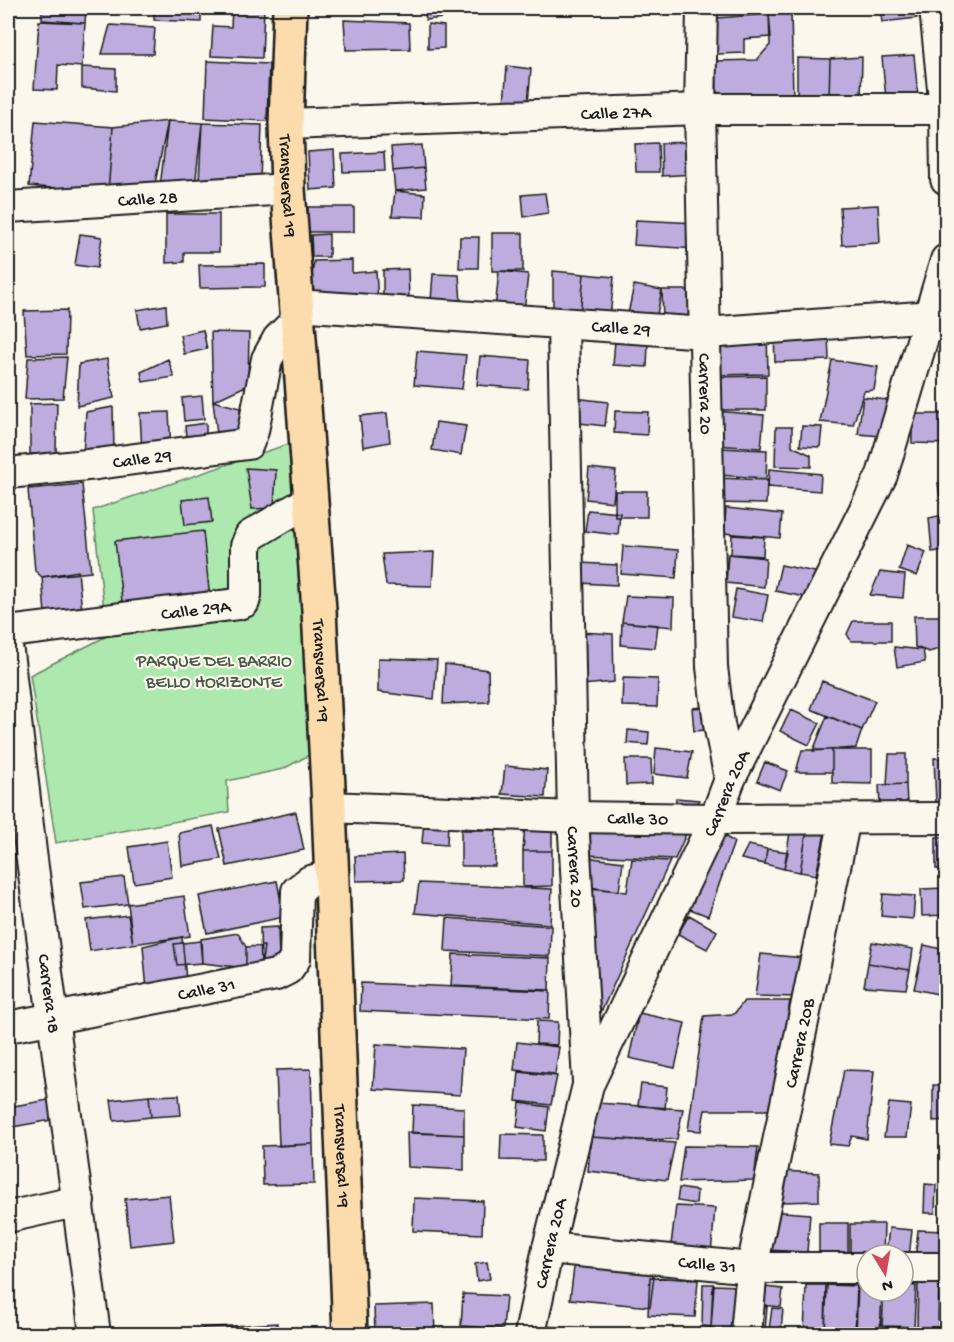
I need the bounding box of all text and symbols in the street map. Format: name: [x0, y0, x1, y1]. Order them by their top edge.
street label: Calle 27A: [580, 103, 653, 126]
street label: Transversal 19: [273, 133, 300, 238]
street label: Calle 28: [117, 188, 179, 213]
street label: Calle 29: [591, 317, 651, 342]
street label: Carrera 20: [692, 353, 715, 435]
street label: Calle 29: [112, 446, 173, 475]
street label: Calle 29A: [160, 597, 233, 626]
street label: Transversal 19: [306, 618, 333, 723]
park label: PARQUE DEL BARRIO BELLO HORIZONTE: [135, 652, 292, 694]
street label: Carrera 20A: [700, 746, 757, 840]
street label: Calle 30: [607, 809, 668, 831]
street label: Carrera 20: [561, 826, 586, 908]
street label: Carrera 18: [32, 953, 63, 1035]
street label: Calle 31: [176, 975, 237, 1007]
street label: Carrera 20B: [782, 996, 821, 1090]
street label: Transversal 19: [328, 1103, 353, 1208]
street label: Carrera 20A: [532, 1195, 573, 1291]
north arrow: [855, 1243, 915, 1303]
street label: Calle 31: [677, 1253, 737, 1279]
text: N: [880, 1274, 894, 1295]

